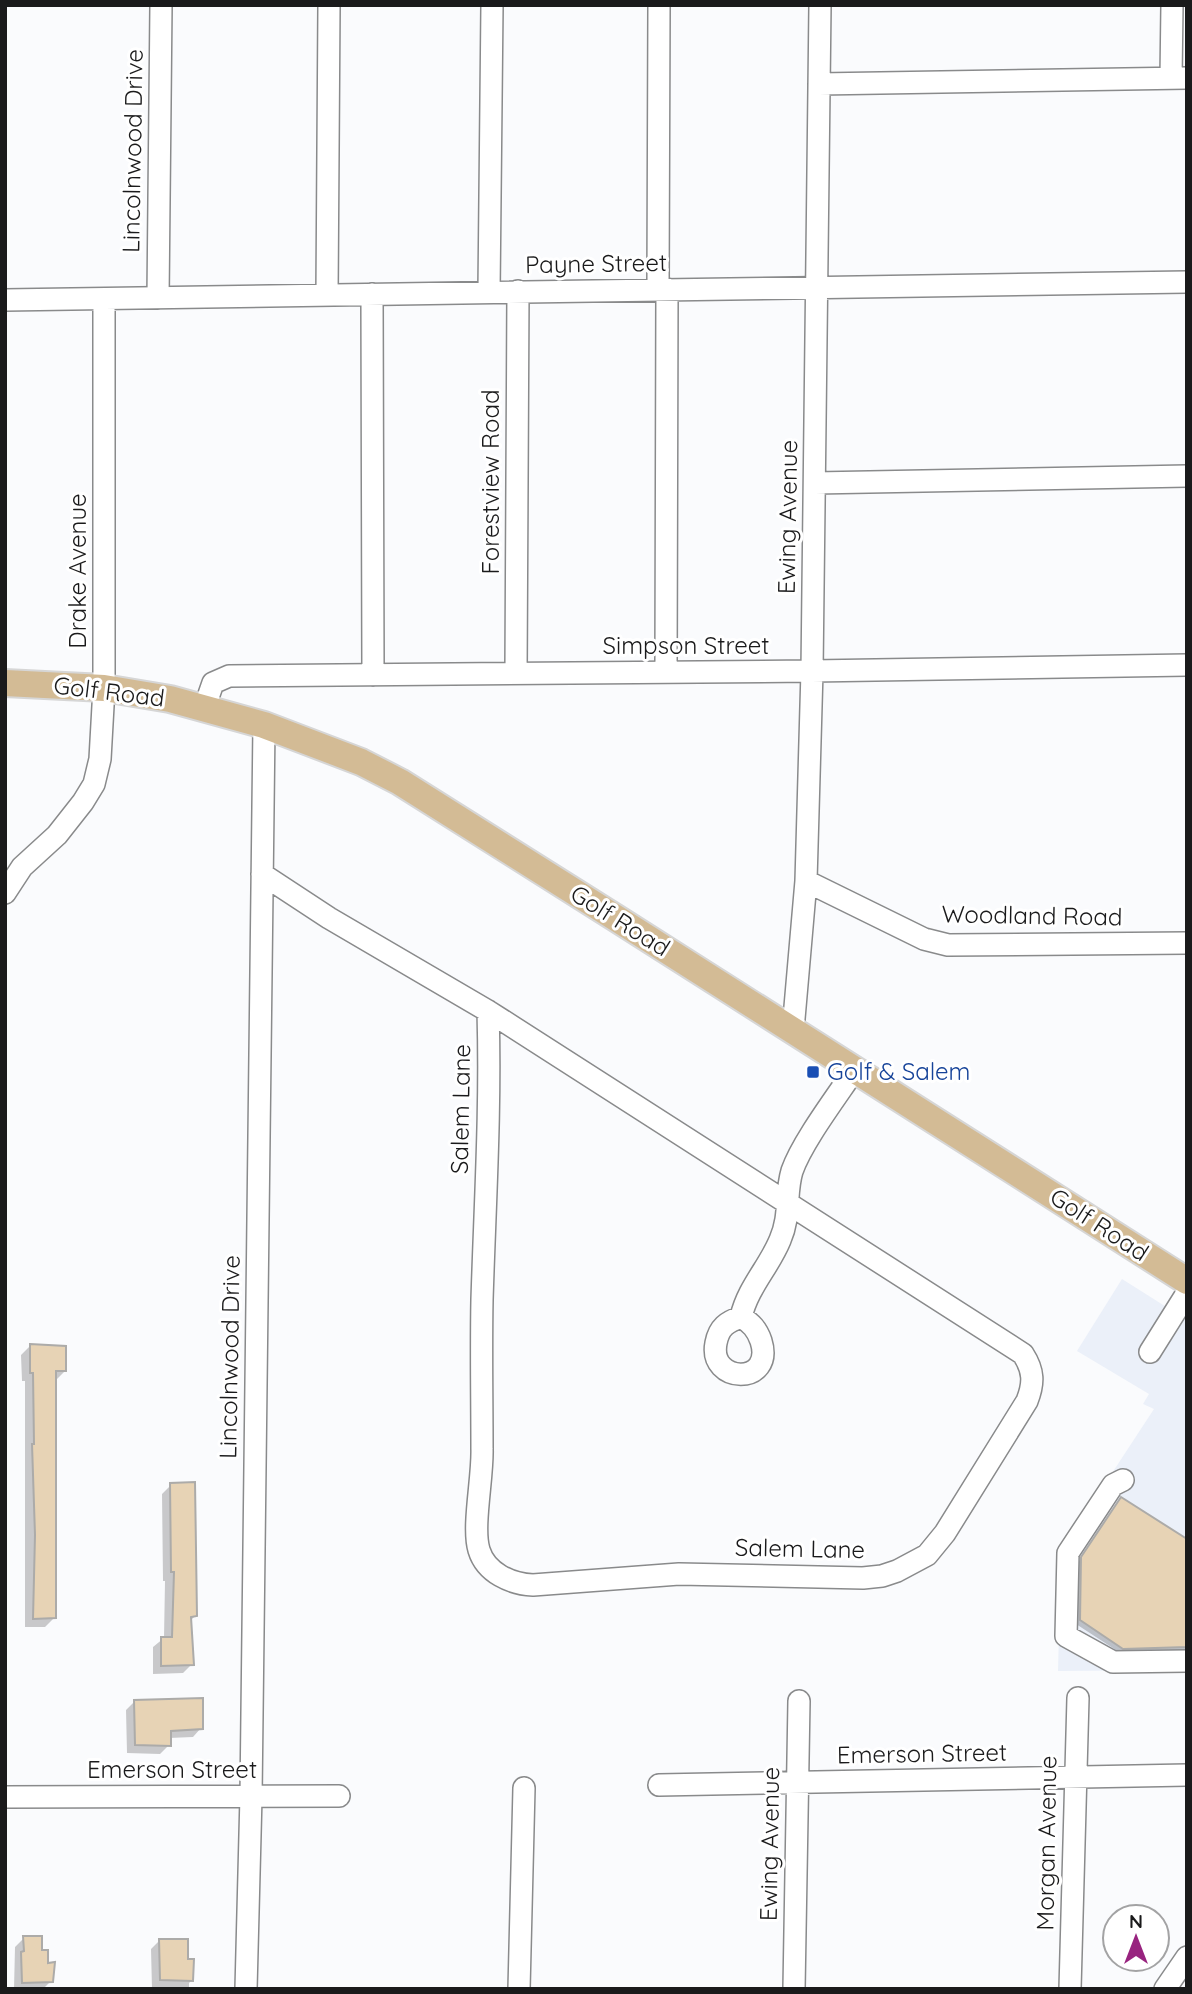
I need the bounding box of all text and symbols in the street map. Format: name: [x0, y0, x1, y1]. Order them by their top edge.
street label: Lincolnwood Drive: [115, 49, 149, 253]
street label: Payne Street: [525, 247, 667, 279]
street label: Forestview Road: [475, 390, 505, 574]
street label: Ewing Avenue: [771, 440, 803, 594]
street label: Drake Avenue: [62, 493, 92, 649]
street label: Simpson Street: [603, 630, 769, 660]
street label: Golf Road: [52, 669, 166, 713]
street label: Golf Road: [565, 878, 676, 962]
street label: Woodland Road: [941, 898, 1123, 932]
street label: Salem Lane: [444, 1044, 476, 1174]
place label: Golf & Salem: [827, 1056, 971, 1086]
marker: Golf & Salem: [805, 1064, 821, 1080]
street label: Golf Road: [1045, 1181, 1154, 1267]
street label: Lincolnwood Drive: [212, 1255, 246, 1459]
street label: Salem Lane: [735, 1532, 865, 1564]
street label: Emerson Street: [837, 1737, 1007, 1769]
street label: Emerson Street: [87, 1754, 257, 1784]
street label: Morgan Avenue: [1029, 1755, 1063, 1931]
street label: Ewing Avenue: [753, 1767, 785, 1921]
north arrow: [1101, 1903, 1171, 1973]
text: N: [1129, 1909, 1143, 1933]

